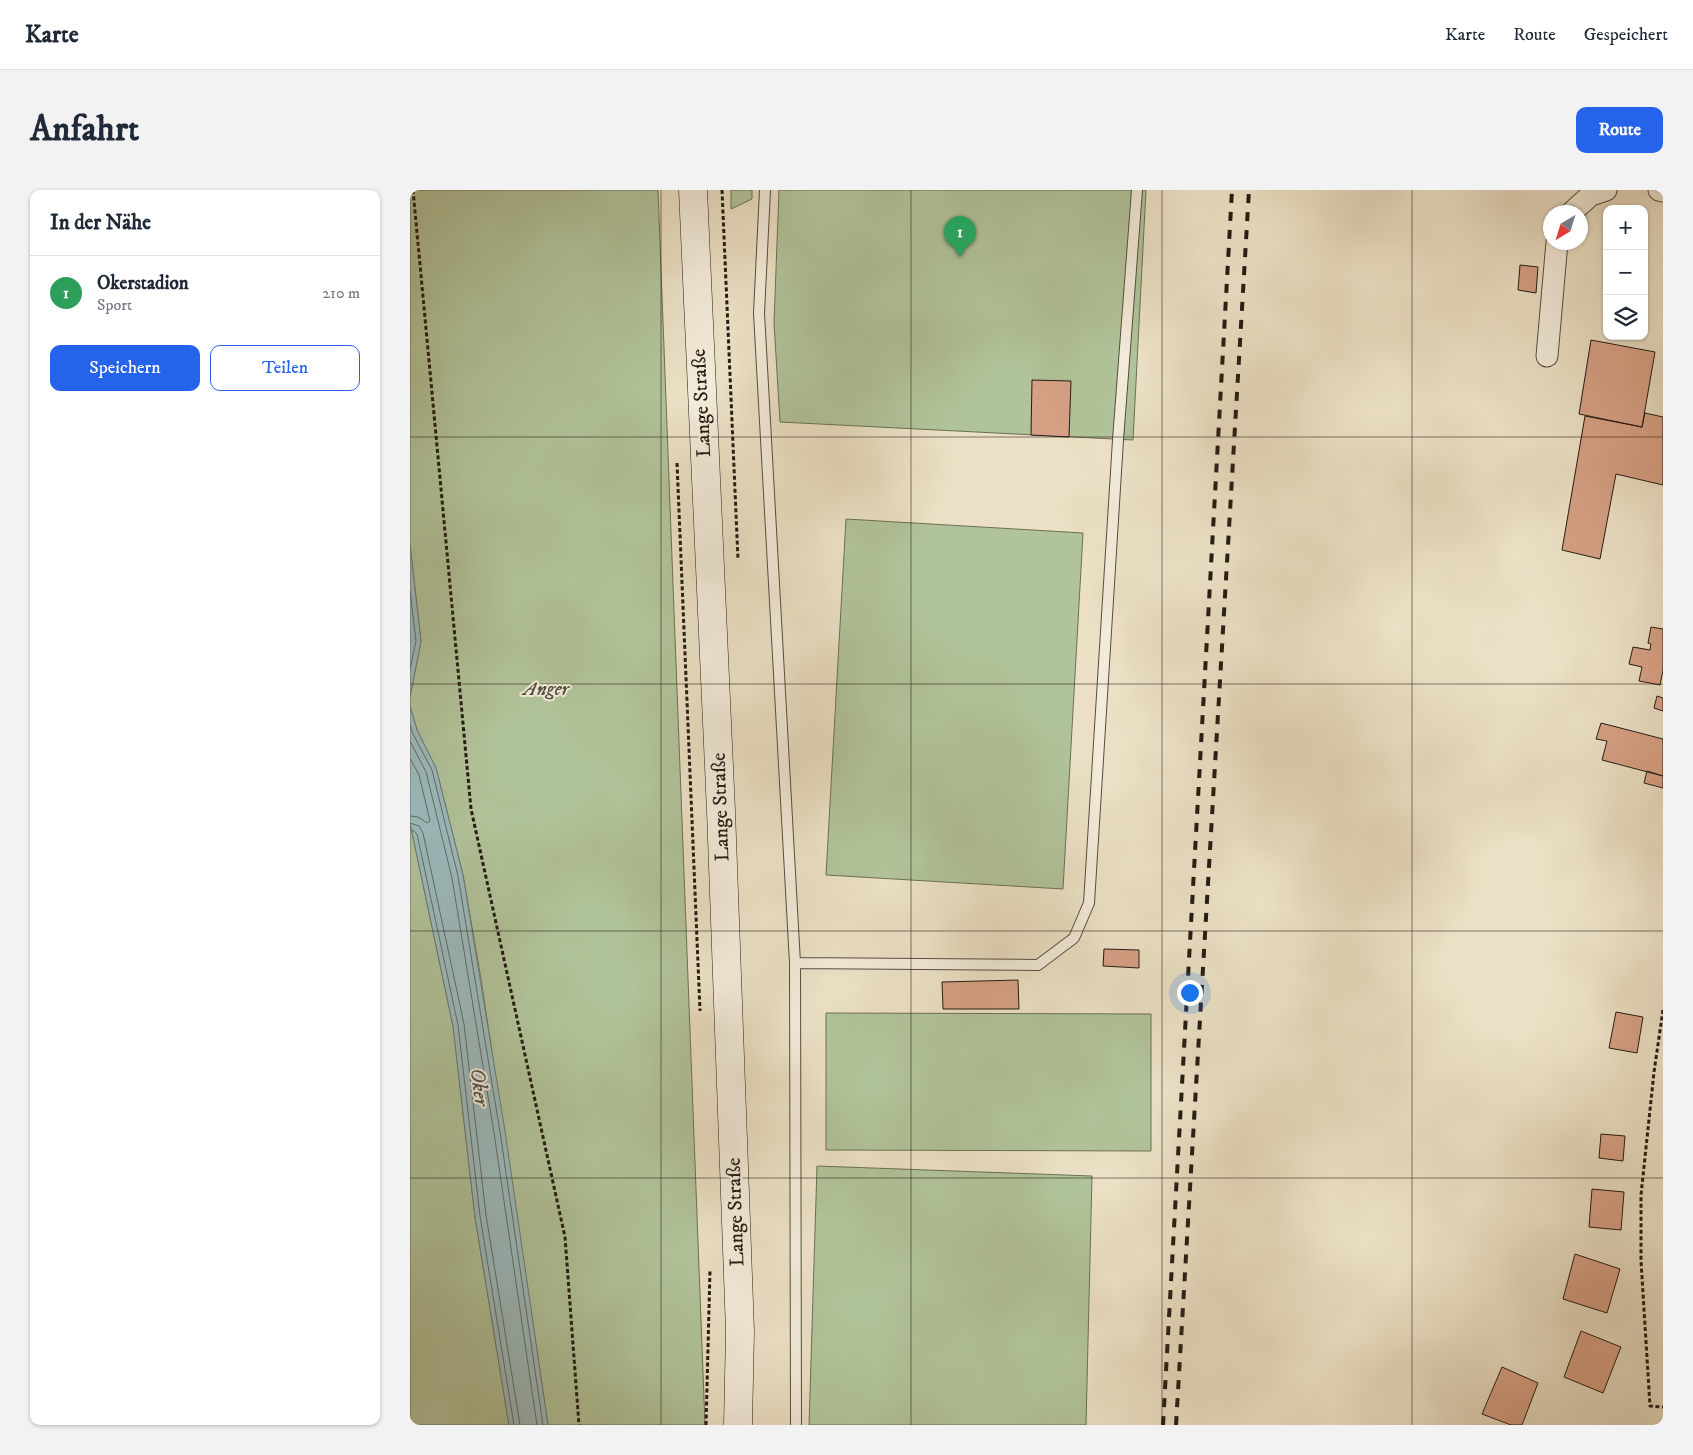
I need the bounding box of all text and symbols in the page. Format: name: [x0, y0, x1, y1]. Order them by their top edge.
text: Karte: [25, 20, 79, 50]
text: Karte: [1445, 24, 1485, 46]
text: Route: [1513, 24, 1556, 46]
text: Gespeichert: [1584, 24, 1668, 46]
button: Route: [1576, 107, 1663, 153]
text: Anfahrt: [30, 108, 139, 152]
north arrow: [1543, 205, 1588, 250]
map controls: [1603, 205, 1648, 340]
button: +: [1603, 205, 1648, 250]
text: In der Nähe: [50, 210, 151, 236]
pin: 1: [944, 216, 976, 257]
button: −: [1603, 250, 1648, 295]
text: Okerstadion: [97, 272, 189, 295]
text: 1: [63, 283, 69, 303]
text: 210 m: [322, 283, 360, 303]
text: Sport: [97, 295, 132, 315]
button: layers: [1603, 295, 1648, 340]
button: Speichern: [50, 345, 200, 391]
button: Teilen: [210, 345, 360, 391]
street label: Lange Straße: [687, 348, 717, 458]
park label: Anger: [521, 677, 571, 702]
street label: Lange Straße: [707, 752, 735, 862]
your location: [1177, 980, 1203, 1006]
water label: Oker: [464, 1067, 494, 1109]
street label: Lange Straße: [722, 1157, 750, 1267]

